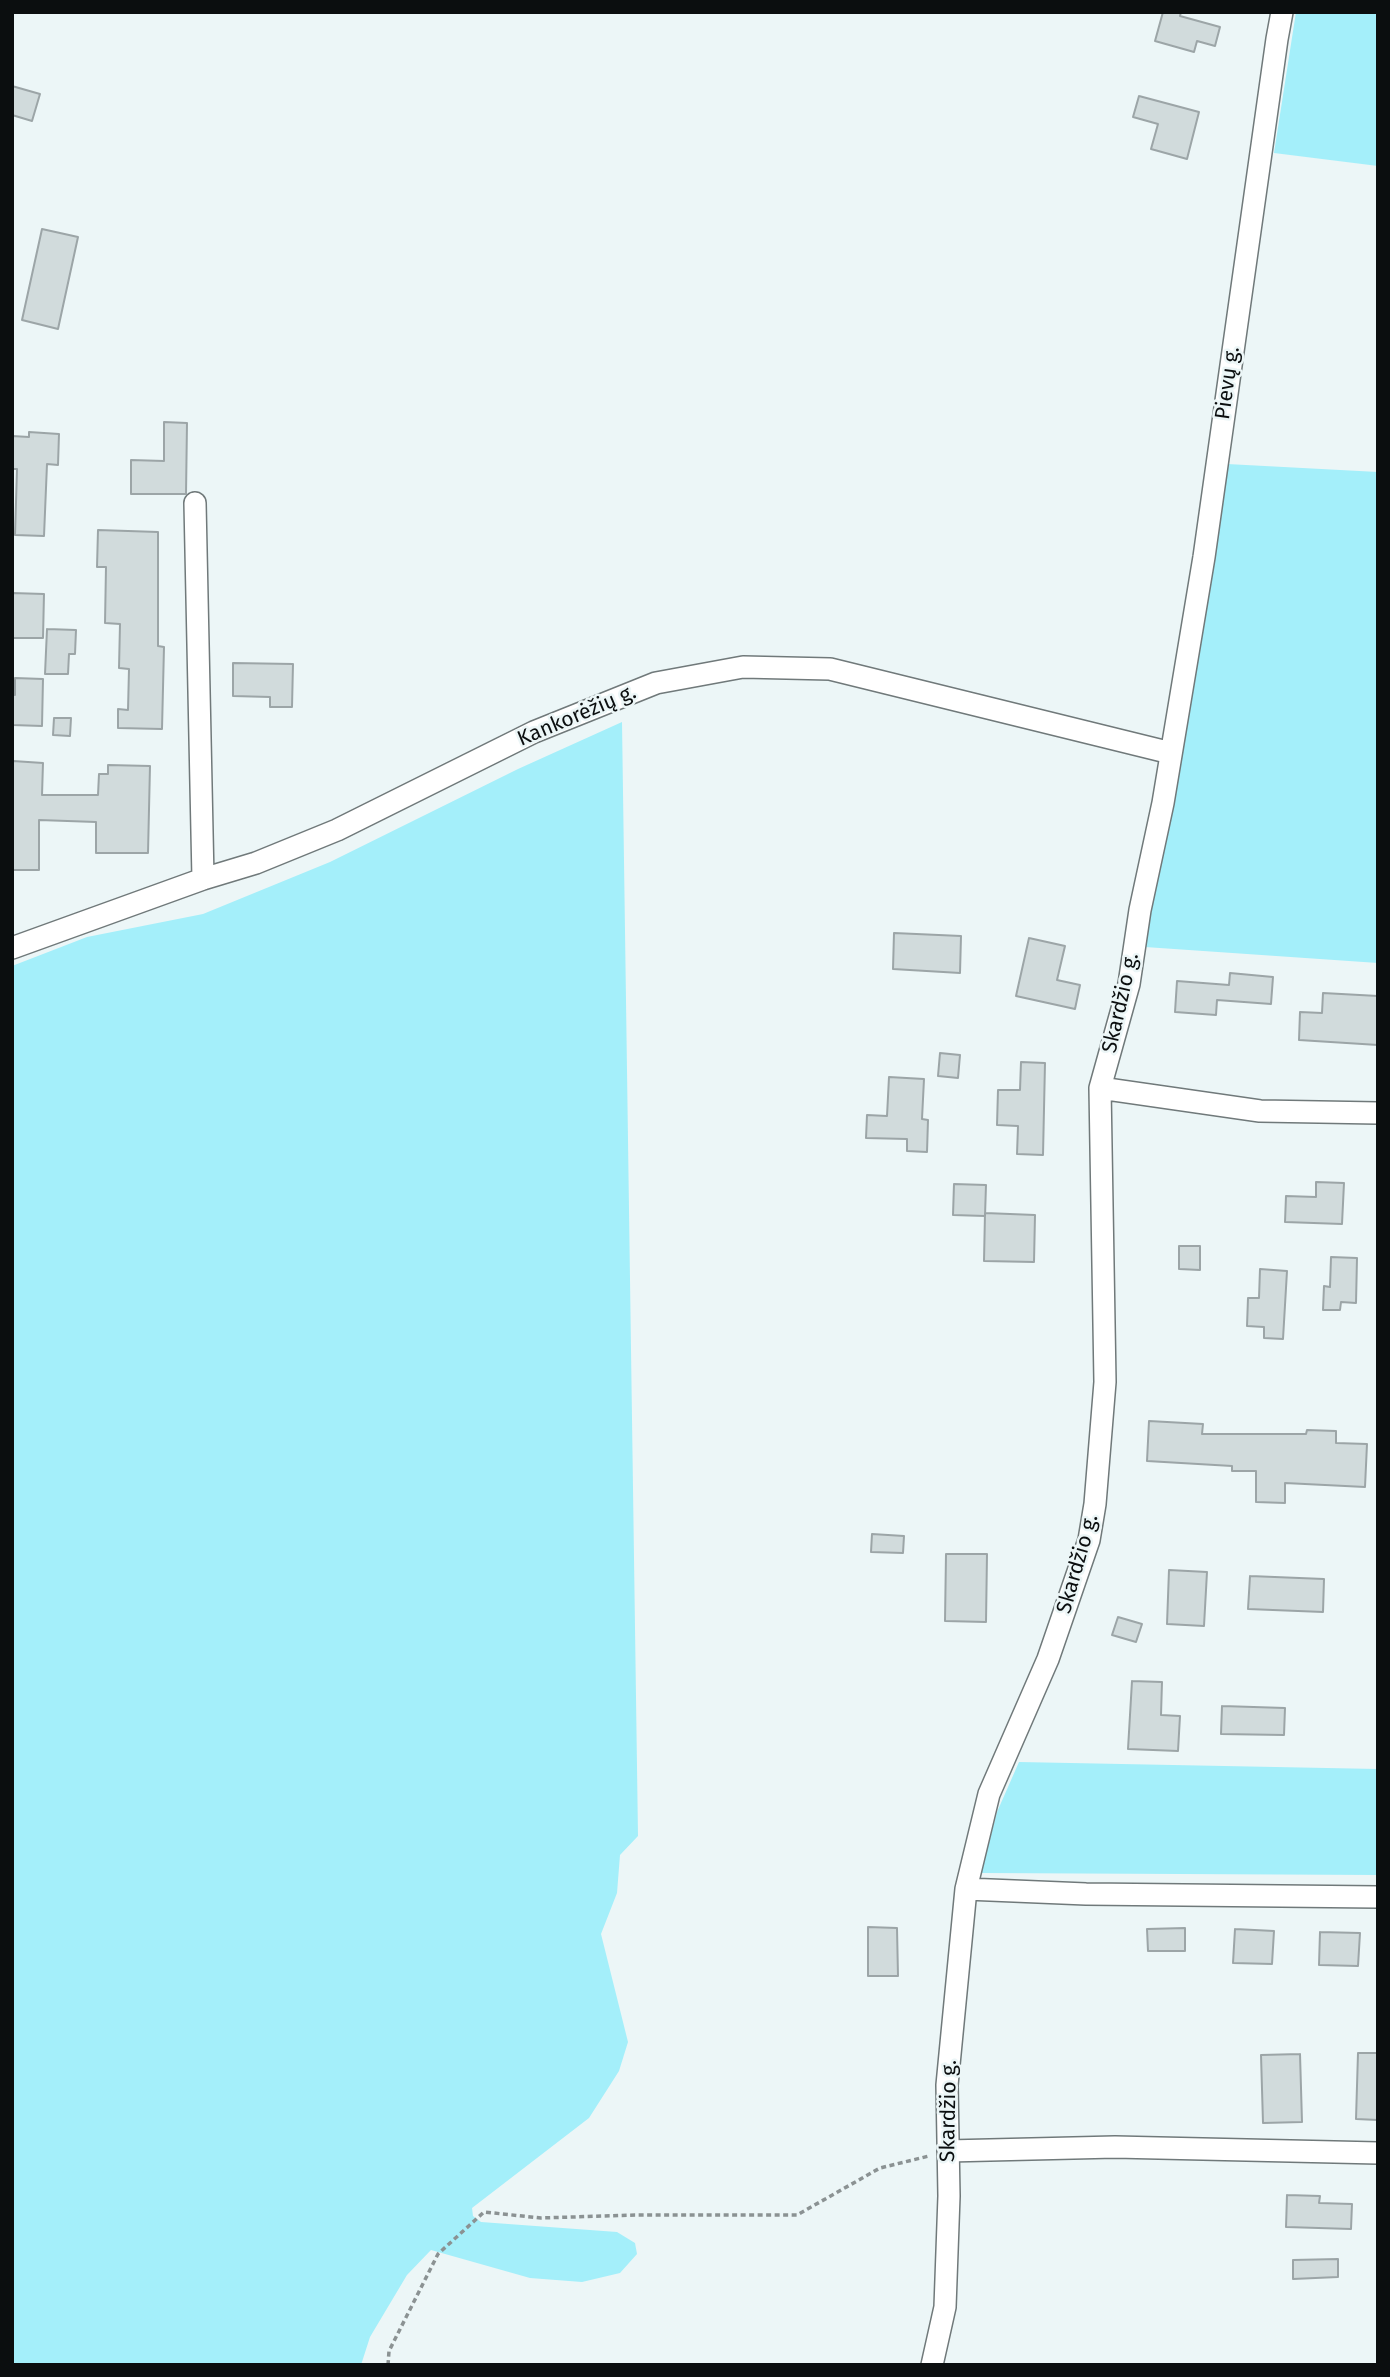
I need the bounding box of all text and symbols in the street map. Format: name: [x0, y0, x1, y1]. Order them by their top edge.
street label: Pievų g.: [1210, 345, 1246, 421]
street label: Kankorėžių g.: [514, 680, 640, 752]
street label: Skardžio g.: [1097, 950, 1145, 1056]
street label: Skardžio g.: [1052, 1511, 1104, 1617]
street label: Skardžio g.: [936, 2060, 962, 2162]

